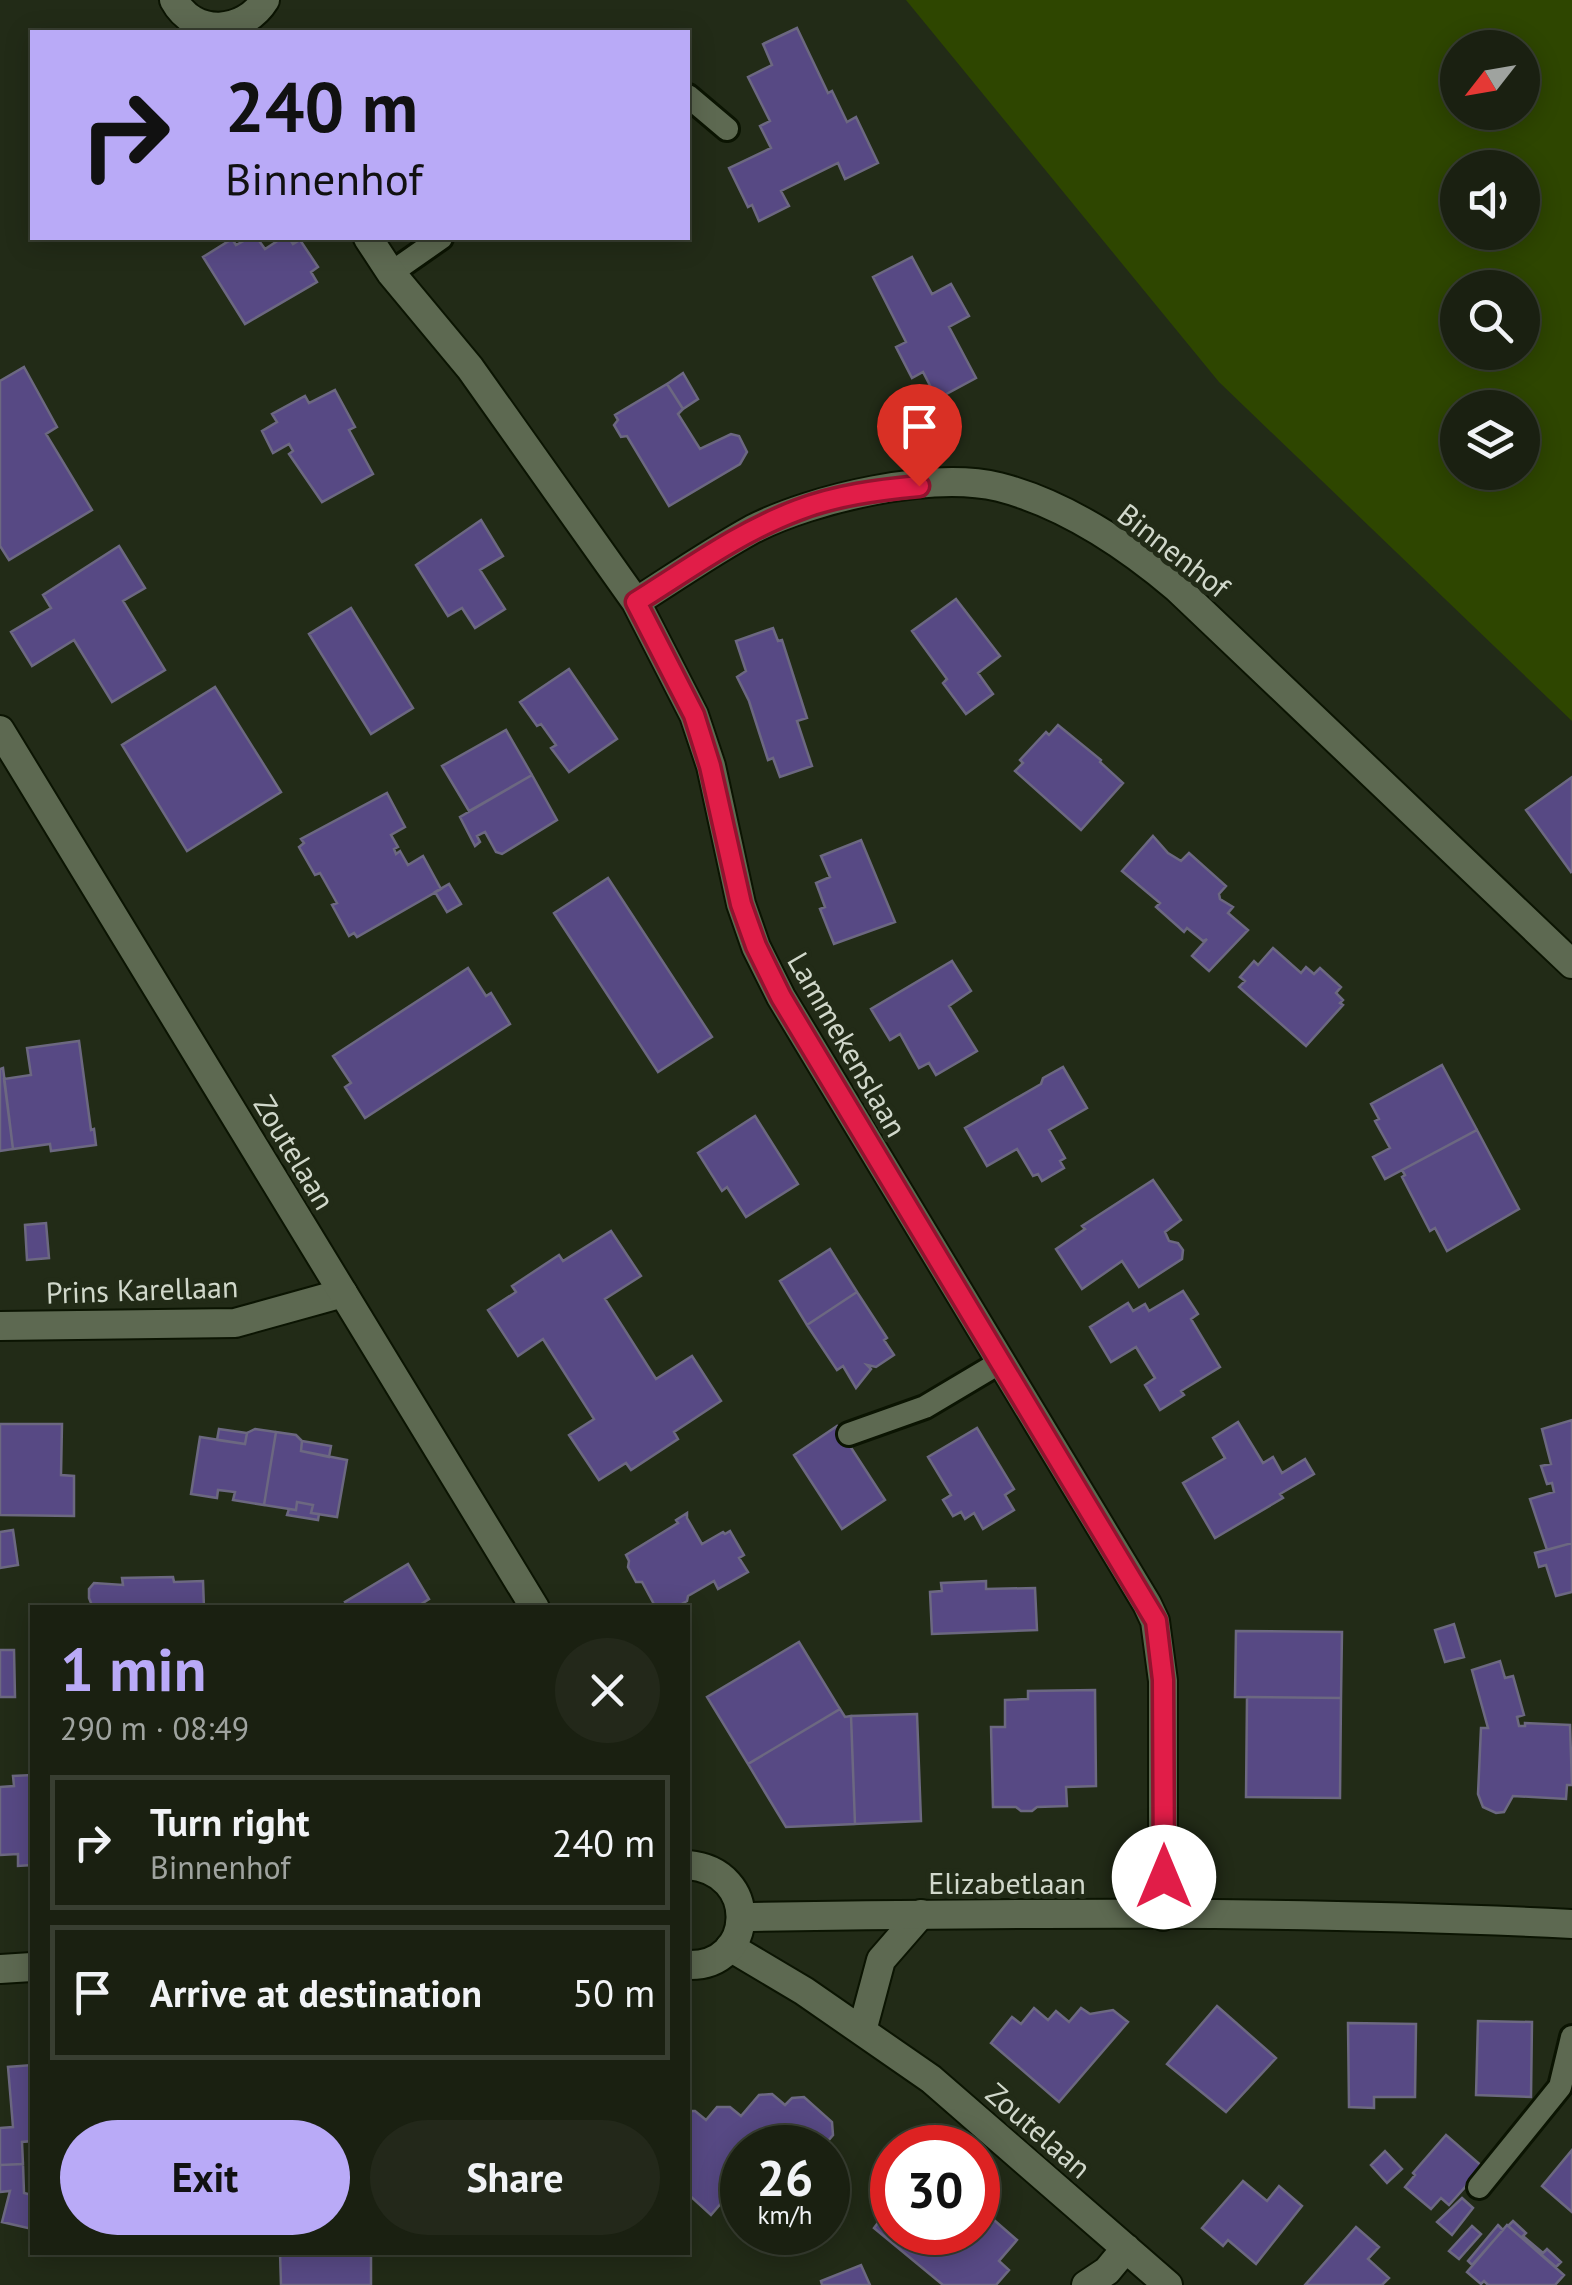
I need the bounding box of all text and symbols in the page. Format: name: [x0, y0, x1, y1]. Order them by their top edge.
north arrow: [1440, 30, 1540, 130]
map controls: [1440, 30, 1540, 490]
text: 240 m: [225, 61, 418, 151]
icon: right: [60, 70, 190, 200]
text: Binnenhof: [225, 149, 423, 207]
button: sound: [1440, 150, 1540, 250]
button: search: [1440, 270, 1540, 370]
pin: [877, 384, 962, 487]
button: layers: [1440, 390, 1540, 490]
icon: arrive: [892, 399, 947, 454]
street label: Binnenhof: [1110, 494, 1239, 607]
street label: Lammekenslaan: [779, 945, 917, 1143]
street label: Zoutelaan: [246, 1087, 344, 1217]
street label: Prins Karellaan: [45, 1266, 239, 1312]
text: 1 min: [60, 1630, 206, 1708]
button: close: [555, 1638, 660, 1743]
text: 290 m · 08:49: [60, 1707, 249, 1749]
text: Turn right: [150, 1797, 310, 1846]
icon: right: [65, 1815, 120, 1870]
text: 240 m: [552, 1818, 655, 1867]
position arrow: [1112, 1825, 1216, 1929]
text: Binnenhof: [150, 1846, 291, 1888]
street label: Elizabetlaan: [928, 1863, 1086, 1902]
icon: arrive: [65, 1965, 120, 2020]
text: Arrive at destination: [150, 1968, 482, 2017]
text: 50 m: [573, 1968, 655, 2017]
street label: Zoutelaan: [978, 2074, 1100, 2186]
button: Exit: [60, 2120, 350, 2235]
button: Share: [370, 2120, 660, 2235]
speed limit sign: 30: [870, 2125, 1000, 2255]
text: 26: [757, 2145, 813, 2210]
text: km/h: [758, 2199, 812, 2231]

